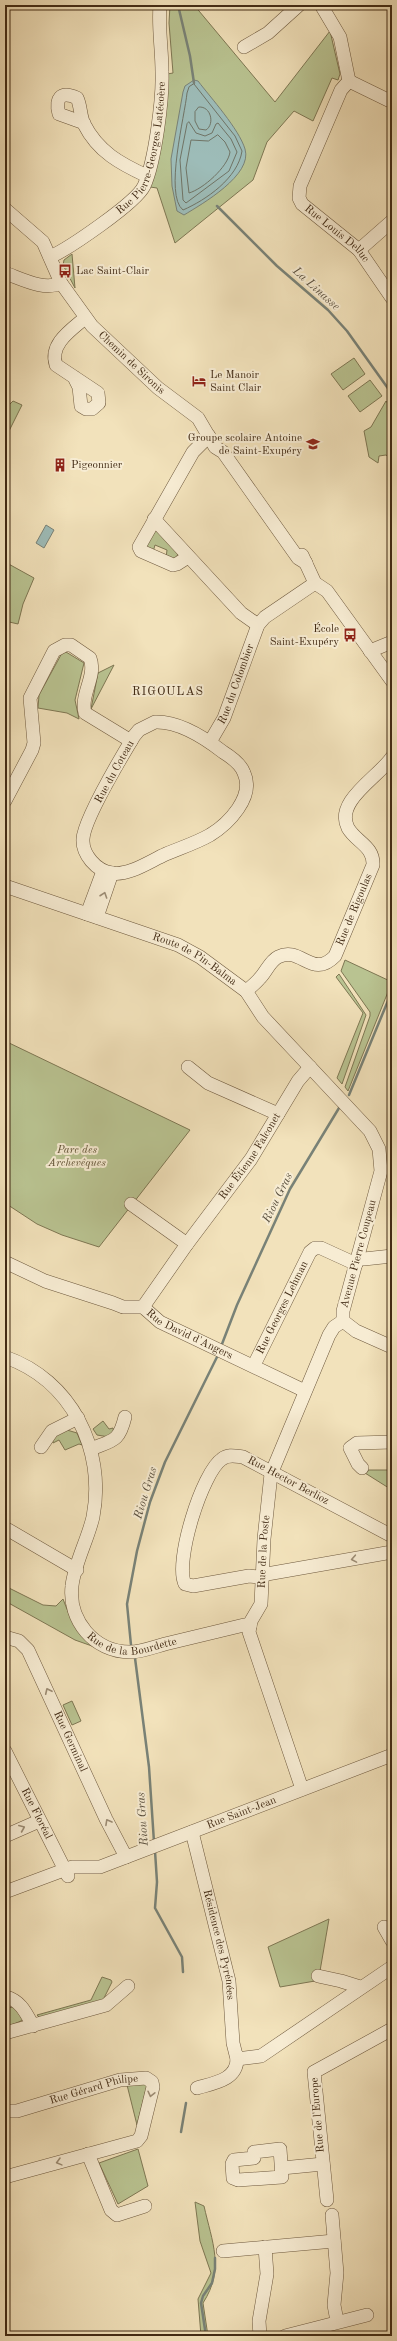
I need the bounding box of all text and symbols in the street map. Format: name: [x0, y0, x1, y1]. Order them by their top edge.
street label: Rue Pierre-Georges Latécoère: [114, 81, 168, 216]
street label: Rue Louis Delluc: [302, 203, 371, 264]
bus stop icon: Lac Saint-Clair: [57, 263, 73, 279]
water label: La Linasse: [290, 264, 342, 313]
place label: Lac Saint-Clair: [76, 266, 150, 277]
street label: Chemin de Sironis: [96, 329, 167, 397]
place label: Le Manoir Saint Clair: [210, 370, 262, 394]
hotel icon: Le Manoir Saint Clair: [191, 373, 207, 389]
place label: Groupe scolaire Antoine de Saint-Exupéry: [188, 433, 302, 457]
school or university icon: Groupe scolaire Antoine de Saint-Exupéry: [305, 436, 321, 452]
building icon: Pigeonnier: [52, 457, 68, 473]
place label: Pigeonnier: [71, 460, 123, 471]
place label: École Saint-Exupéry: [270, 622, 339, 648]
bus stop icon: École Saint-Exupéry: [342, 627, 358, 643]
street label: Rue du Colombier: [216, 642, 256, 726]
district label: RIGOULAS: [132, 686, 204, 698]
street label: Rue du Coteau: [93, 739, 137, 805]
street label: Rue de Rigoulas: [334, 872, 374, 948]
one-way arrow: [100, 892, 108, 899]
street label: Route de Pin-Balma: [151, 931, 239, 988]
street label: Rue Étienne Falconet: [217, 1111, 283, 1202]
park label: Parc des Archevêques: [47, 1145, 106, 1169]
water label: Riou Gras: [260, 1171, 295, 1226]
street label: Avenue Pierre Coupeau: [339, 1199, 379, 1309]
street label: Rue Georges Lehman: [255, 1259, 310, 1356]
street label: Rue David d'Angers: [144, 1307, 235, 1361]
street label: Rue Hector Berlioz: [245, 1455, 331, 1507]
water label: Riou Gras: [132, 1465, 160, 1522]
street label: Rue de la Poste: [256, 1515, 272, 1589]
one-way arrow: [350, 1554, 357, 1563]
street label: Rue de la Bourdette: [84, 1630, 178, 1658]
one-way arrow: [45, 1688, 53, 1696]
street label: Rue Germinal: [51, 1709, 89, 1774]
street label: Rue Floréal: [19, 1786, 54, 1841]
water label: Riou Gras: [135, 1792, 151, 1847]
street label: Rue Saint-Jean: [205, 1794, 278, 1831]
one-way arrow: [105, 1819, 112, 1827]
one-way arrow: [18, 1825, 25, 1833]
street label: Résidence des Pyrénées: [201, 1888, 236, 2000]
street label: Rue Gérard Philipe: [48, 2073, 139, 2106]
street label: Rue de l'Europe: [309, 2077, 327, 2153]
one-way arrow: [148, 2091, 156, 2097]
one-way arrow: [56, 2157, 63, 2166]

